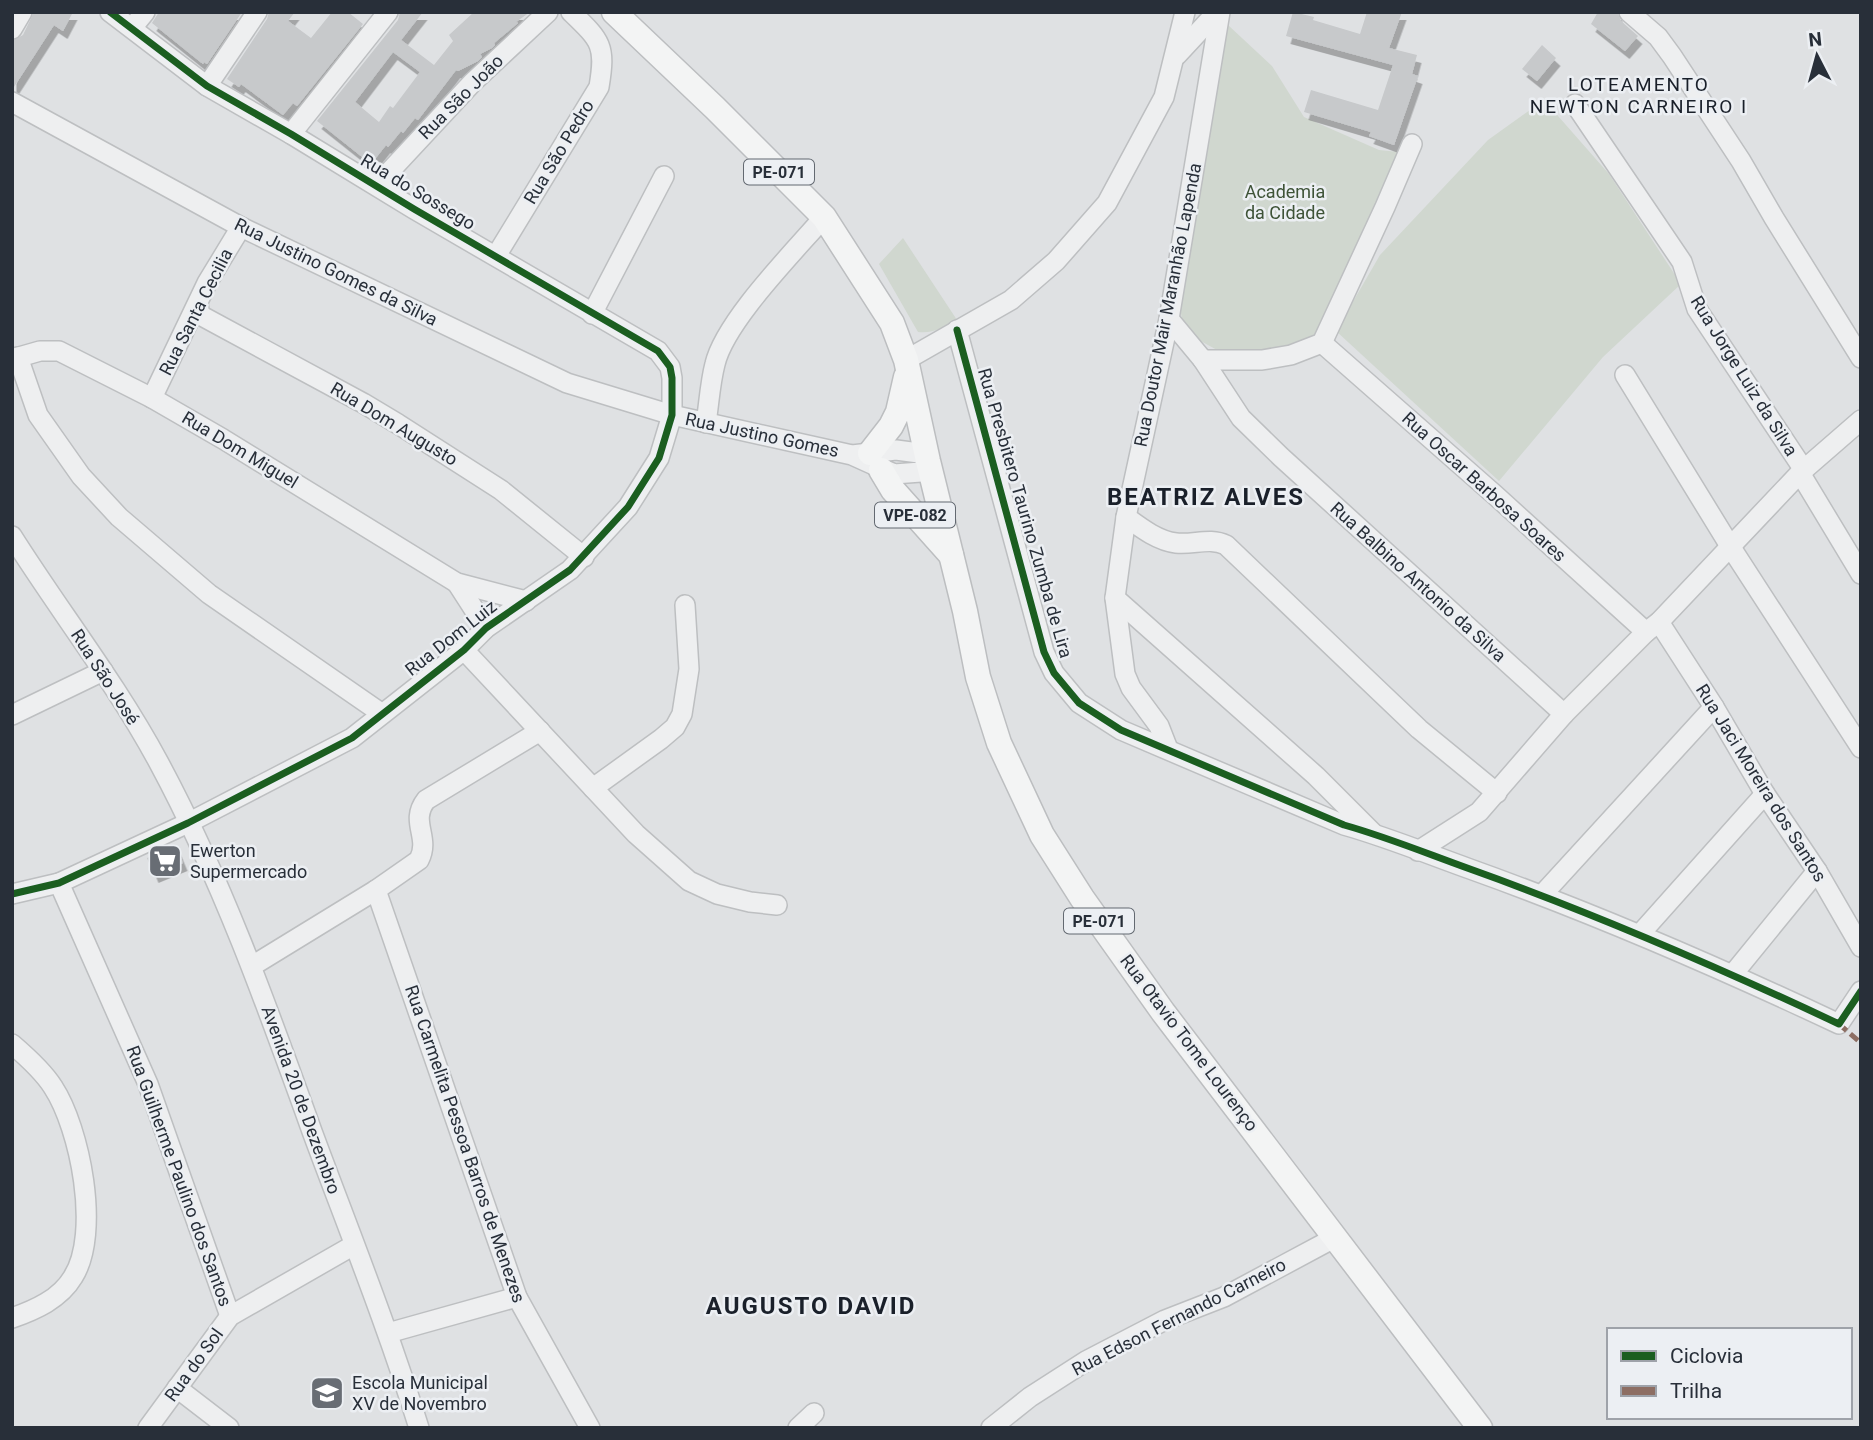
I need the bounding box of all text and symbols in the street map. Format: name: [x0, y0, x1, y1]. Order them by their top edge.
north arrow: [1782, 21, 1852, 91]
text: N: [1807, 27, 1823, 52]
street label: Rua São João: [414, 50, 507, 143]
district label: LOTEAMENTO NEWTON CARNEIRO I: [1530, 73, 1748, 118]
street label: Rua São Pedro: [519, 96, 598, 208]
street label: Rua do Sossego: [357, 149, 479, 234]
road number: PE-071: [744, 160, 814, 184]
street label: Rua Doutor Mair Maranhão Lapenda: [1130, 161, 1205, 449]
park label: Academia da Cidade: [1245, 181, 1325, 223]
street label: Rua Justino Gomes da Silva: [231, 213, 441, 330]
street label: Rua Santa Cecilia: [155, 245, 237, 379]
street label: Rua Jorge Luiz da Silva: [1687, 292, 1802, 460]
street label: Rua Presbitero Taurino Zumba de Lira: [974, 365, 1077, 660]
street label: Rua Dom Augusto: [327, 377, 462, 470]
street label: Rua Dom Miguel: [178, 407, 302, 492]
street label: Rua Oscar Barbosa Soares: [1398, 407, 1571, 566]
street label: Rua Justino Gomes: [683, 408, 841, 461]
district label: BEATRIZ ALVES: [1107, 483, 1305, 511]
street label: Rua Balbino Antonio da Silva: [1326, 497, 1510, 666]
road number: VPE-082: [875, 502, 955, 528]
street label: Rua Dom Luiz: [401, 595, 501, 680]
street label: Rua São José: [67, 625, 144, 728]
street label: Rua Jaci Moreira dos Santos: [1692, 680, 1831, 885]
place label: Ewerton Supermercado: [190, 840, 307, 882]
supermarket icon: Ewerton Supermercado: [146, 842, 184, 880]
road number: PE-071: [1064, 909, 1134, 934]
street label: Rua Otavio Tome Lourenço: [1116, 950, 1263, 1135]
street label: Rua Carmelita Pessoa Barros de Menezes: [401, 982, 530, 1305]
street label: Avenida 20 de Dezembro: [258, 1003, 345, 1197]
street label: Rua Guilherme Paulino dos Santos: [122, 1043, 237, 1309]
street label: Rua Edson Fernando Carneiro: [1068, 1253, 1289, 1380]
district label: AUGUSTO DAVID: [706, 1292, 916, 1320]
street label: Rua do Sol: [160, 1324, 227, 1405]
legend: [1607, 1328, 1852, 1419]
text: Ciclovia: [1670, 1344, 1743, 1368]
place label: Escola Municipal XV de Novembro: [352, 1372, 488, 1414]
school or university icon: Escola Municipal XV de Novembro: [308, 1374, 346, 1412]
text: Trilha: [1670, 1379, 1722, 1403]

